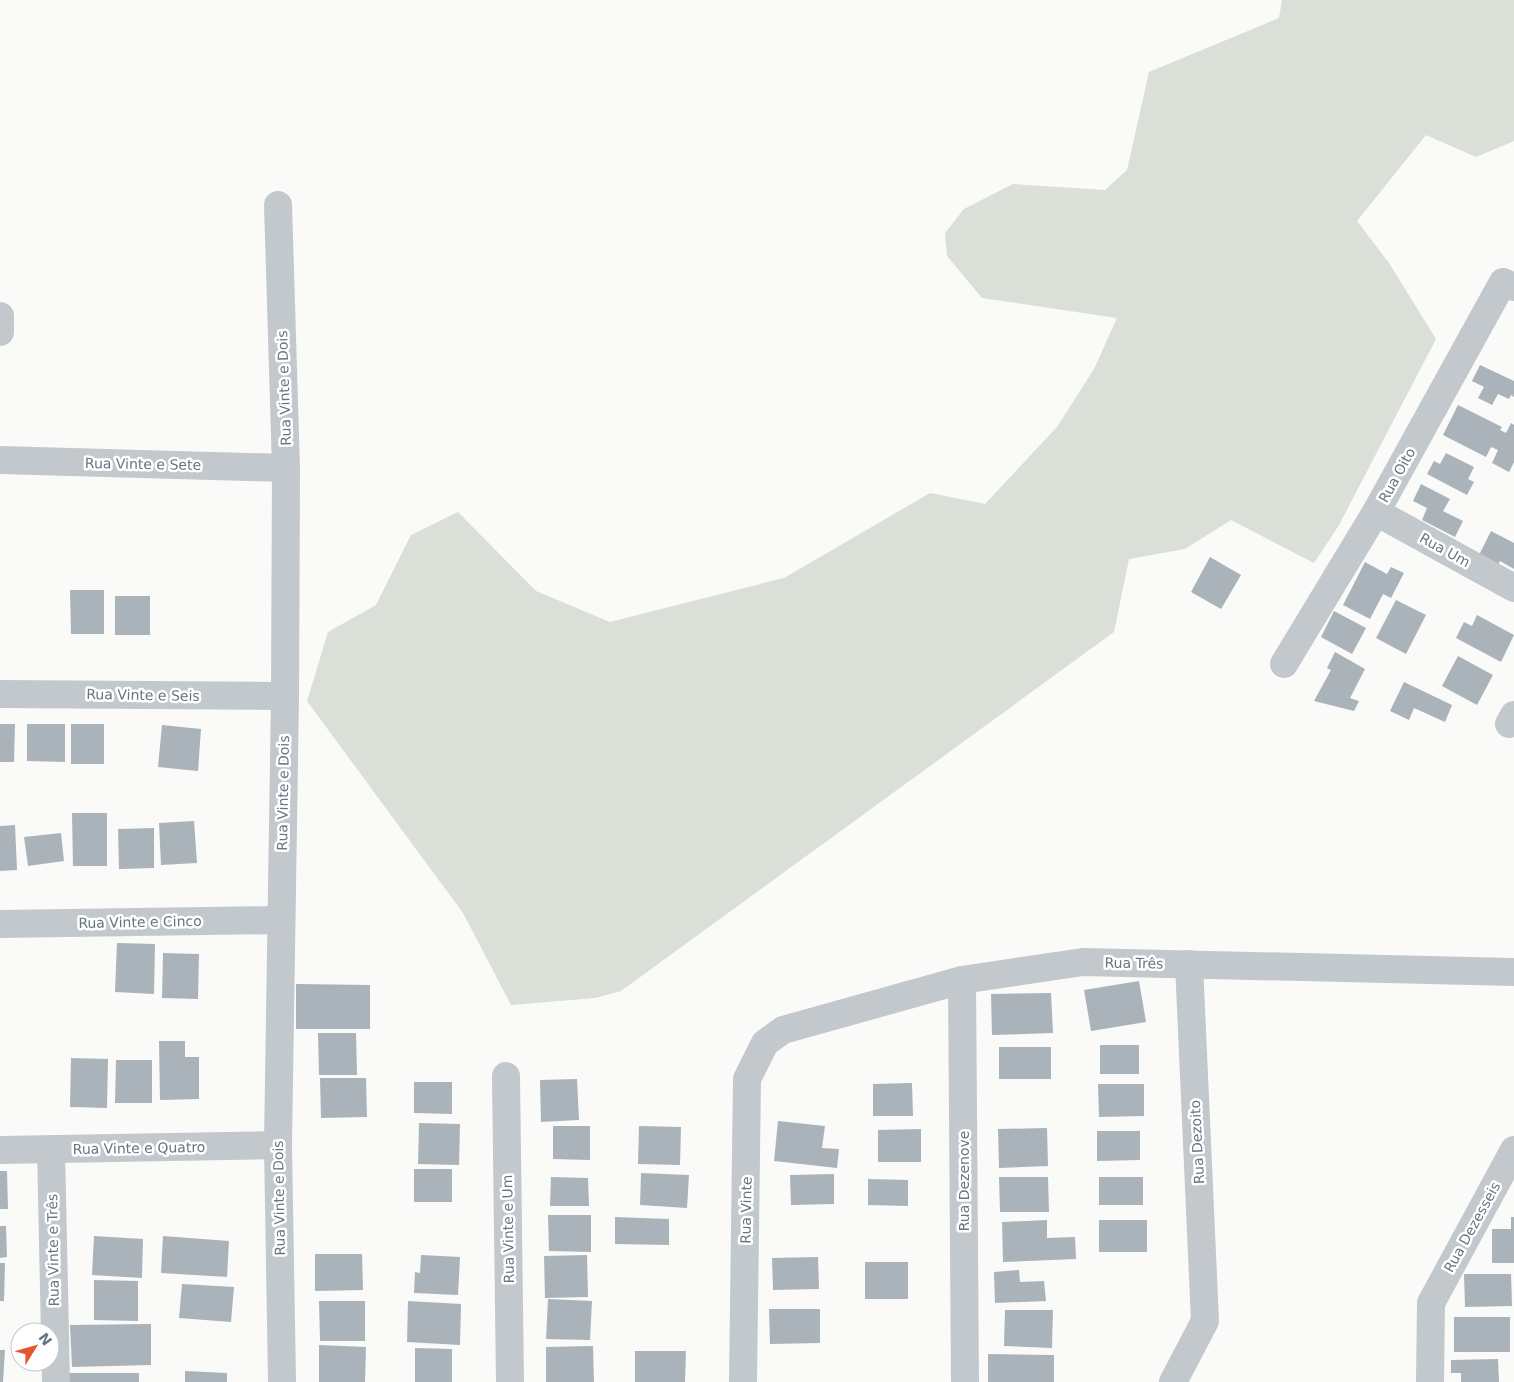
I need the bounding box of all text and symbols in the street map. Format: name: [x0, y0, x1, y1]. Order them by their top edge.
street label: Rua Vinte e Dois: [274, 330, 294, 446]
street label: Rua Oito: [1375, 445, 1419, 505]
street label: Rua Vinte e Sete: [85, 455, 201, 473]
street label: Rua Um: [1417, 530, 1473, 570]
street label: Rua Vinte e Seis: [86, 686, 200, 704]
street label: Rua Vinte e Dois: [274, 735, 292, 851]
street label: Rua Vinte e Cinco: [78, 913, 202, 931]
street label: Rua Três: [1104, 954, 1164, 972]
street label: Rua Dezoito: [1187, 1100, 1207, 1184]
street label: Rua Dezenove: [956, 1131, 972, 1231]
street label: Rua Vinte e Quatro: [73, 1139, 205, 1157]
street label: Rua Vinte e Dois: [270, 1140, 288, 1256]
street label: Rua Vinte e Um: [499, 1175, 517, 1283]
street label: Rua Vinte: [737, 1176, 755, 1244]
street label: Rua Dezesseis: [1441, 1179, 1503, 1275]
street label: Rua Vinte e Três: [44, 1194, 62, 1306]
north arrow: [10, 1322, 60, 1372]
text: N: [35, 1330, 55, 1349]

